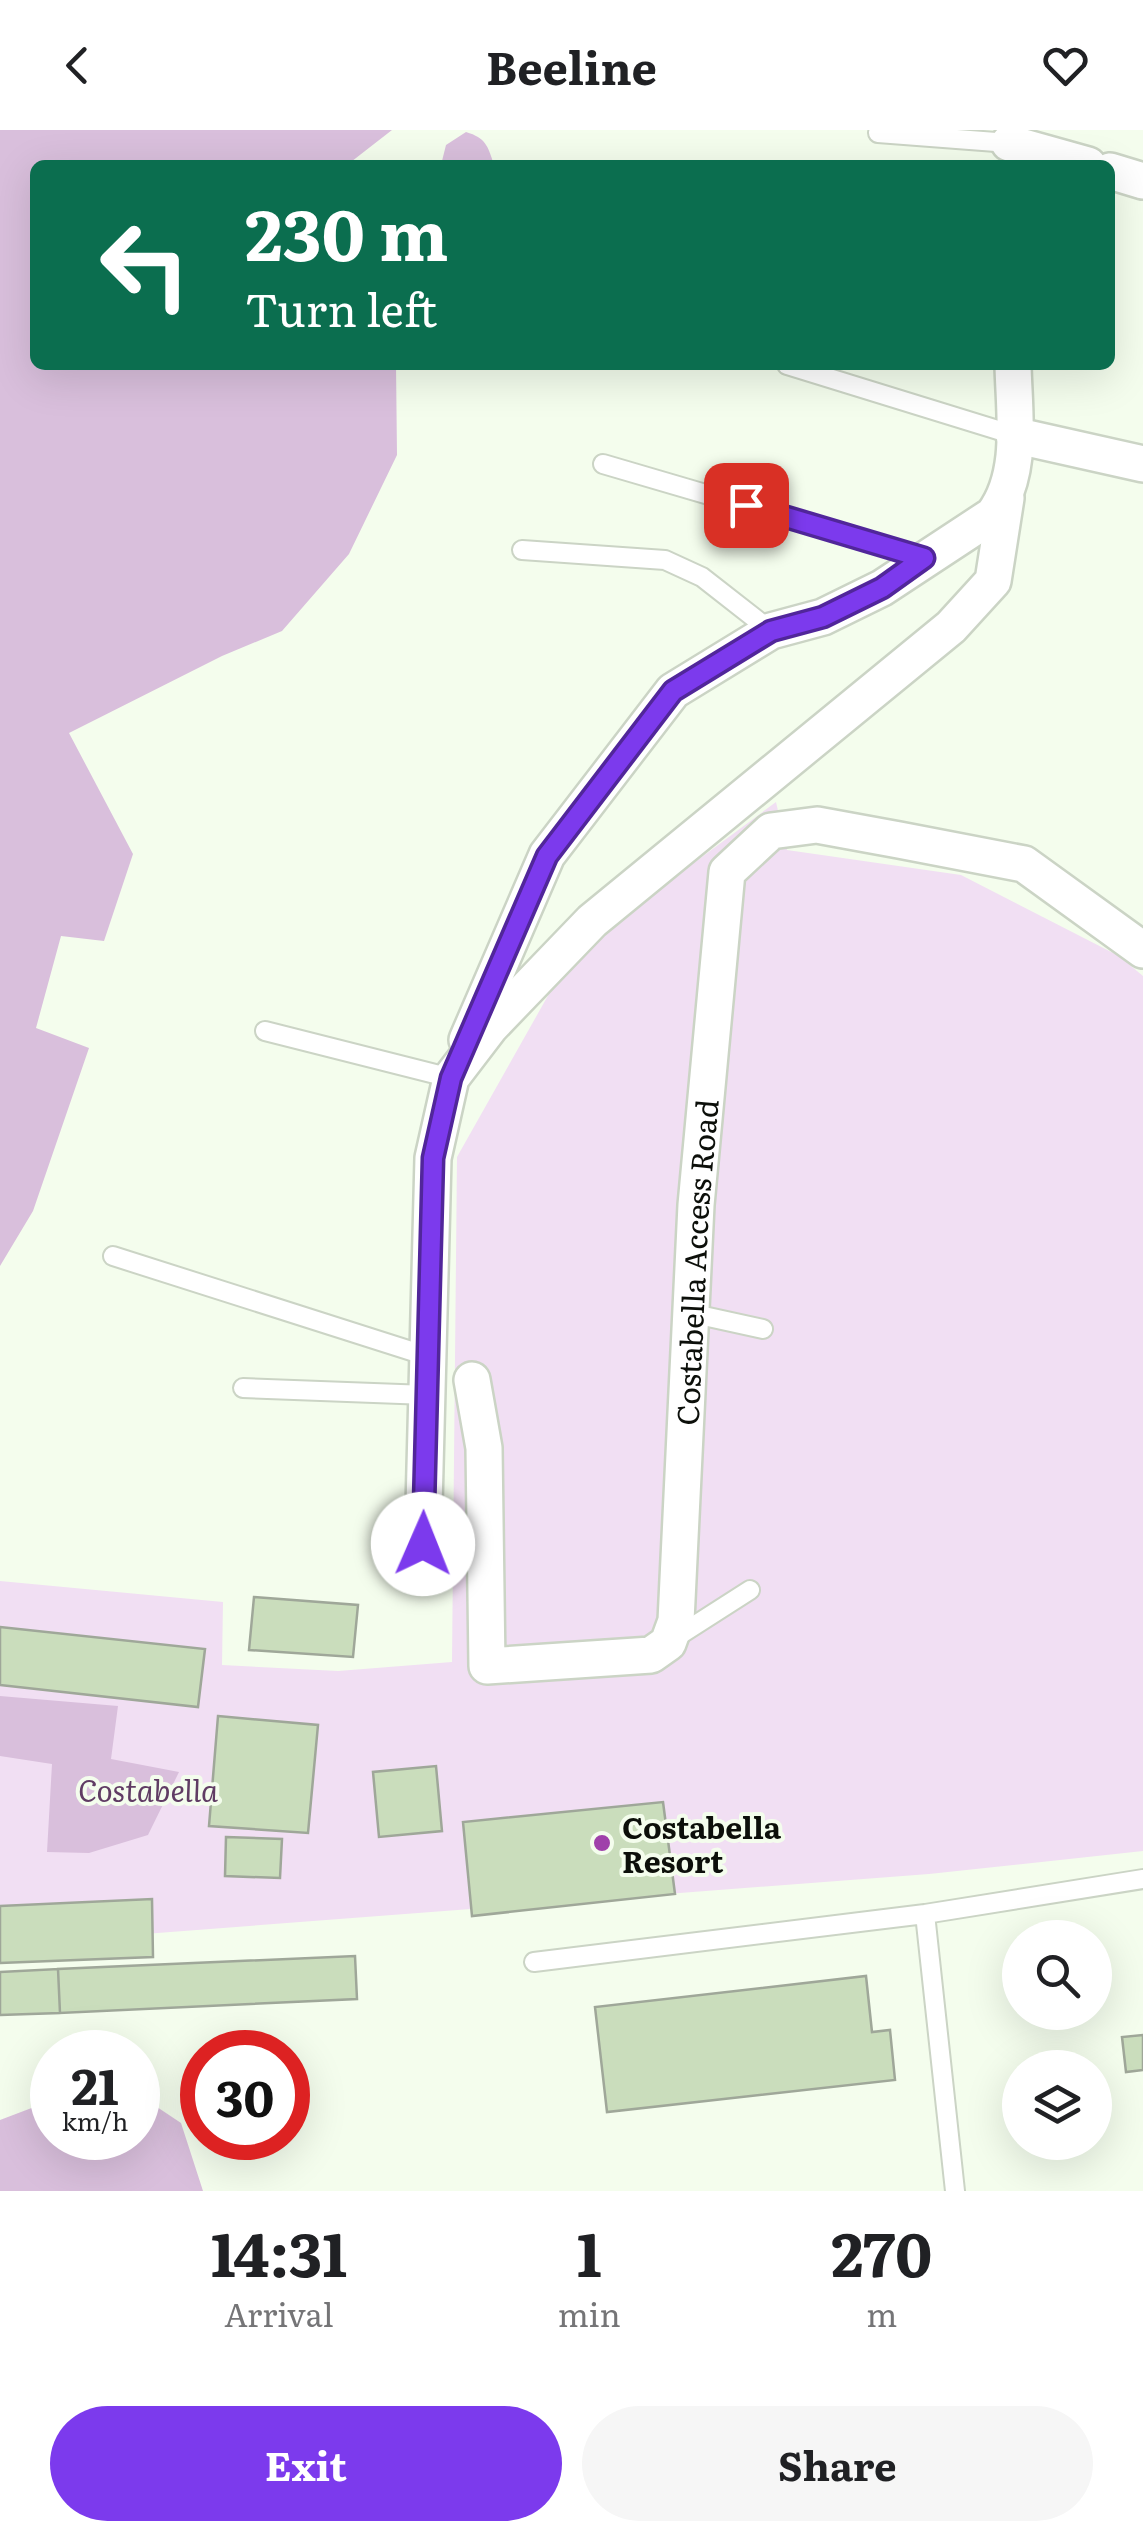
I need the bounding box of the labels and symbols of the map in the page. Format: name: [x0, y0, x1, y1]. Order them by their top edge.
pin: [704, 463, 789, 548]
street label: Costabella Access Road: [663, 1097, 728, 1426]
position arrow: [371, 1492, 475, 1596]
park label: Costabella: [78, 1767, 218, 1811]
place label: Costabella Resort: [622, 1804, 782, 1882]
marker: Costabella Resort: [591, 1832, 613, 1854]
speed limit sign: 30: [180, 2030, 310, 2160]

